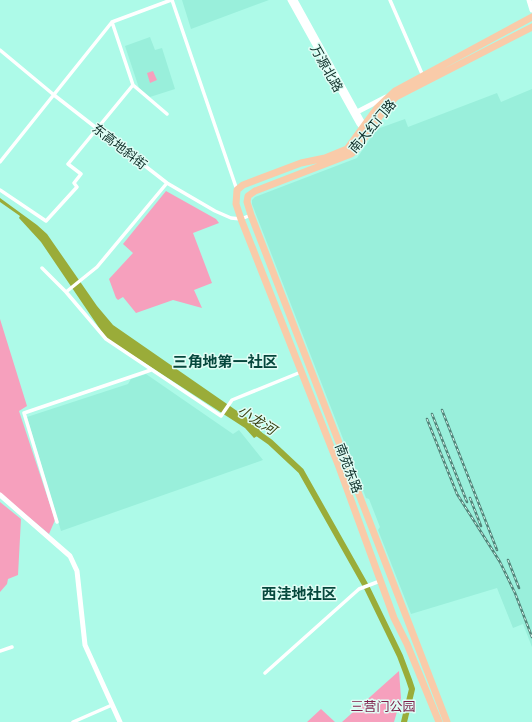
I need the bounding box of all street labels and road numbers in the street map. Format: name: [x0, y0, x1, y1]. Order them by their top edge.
street label: 万源北路: [306, 41, 347, 96]
street label: 南大红门路: [344, 95, 401, 157]
street label: 东高地斜街: [88, 119, 151, 174]
street label: 南苑东路: [330, 440, 367, 496]

